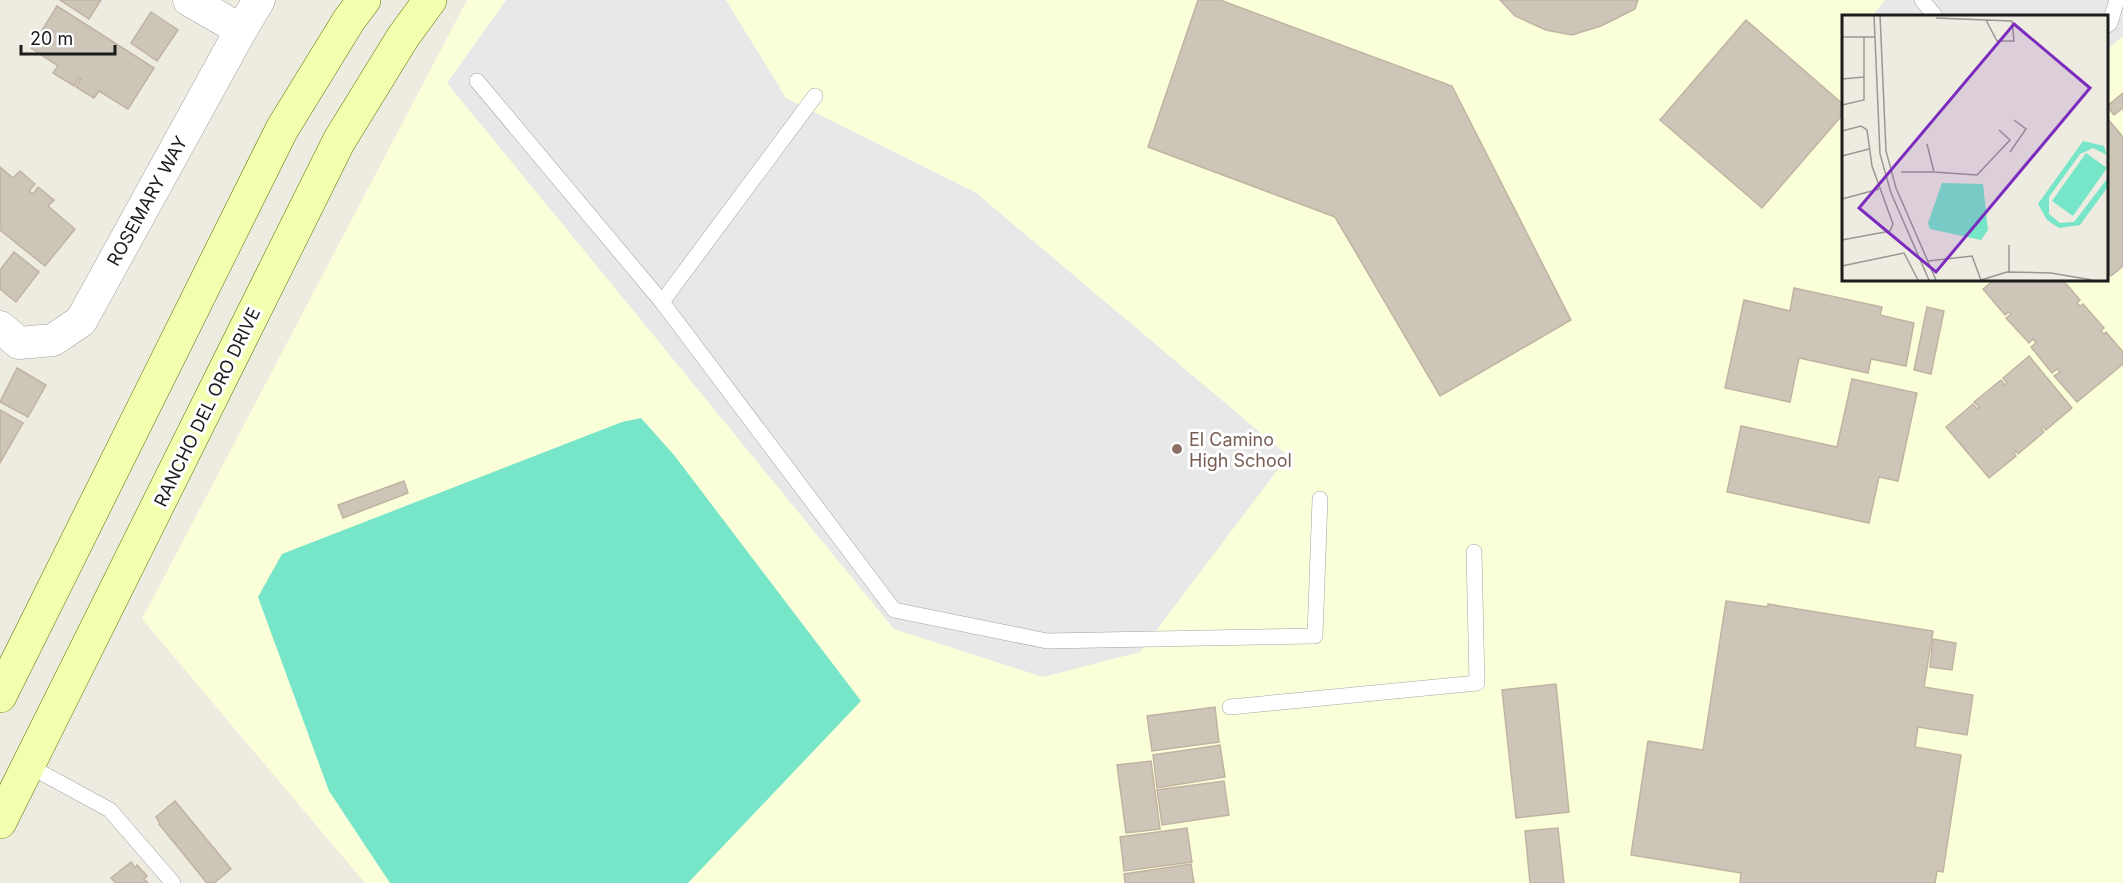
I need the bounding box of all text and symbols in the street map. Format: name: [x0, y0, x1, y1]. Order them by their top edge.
inset map: [1842, 15, 2108, 280]
scale bar: [21, 18, 116, 56]
text: 20 m: [30, 28, 73, 49]
street label: ROSEMARY WAY: [103, 133, 191, 269]
street label: RANCHO DEL ORO DRIVE: [150, 304, 264, 510]
place label: El Camino High School: [1189, 429, 1292, 471]
marker: El Camino High School: [1170, 442, 1184, 456]

